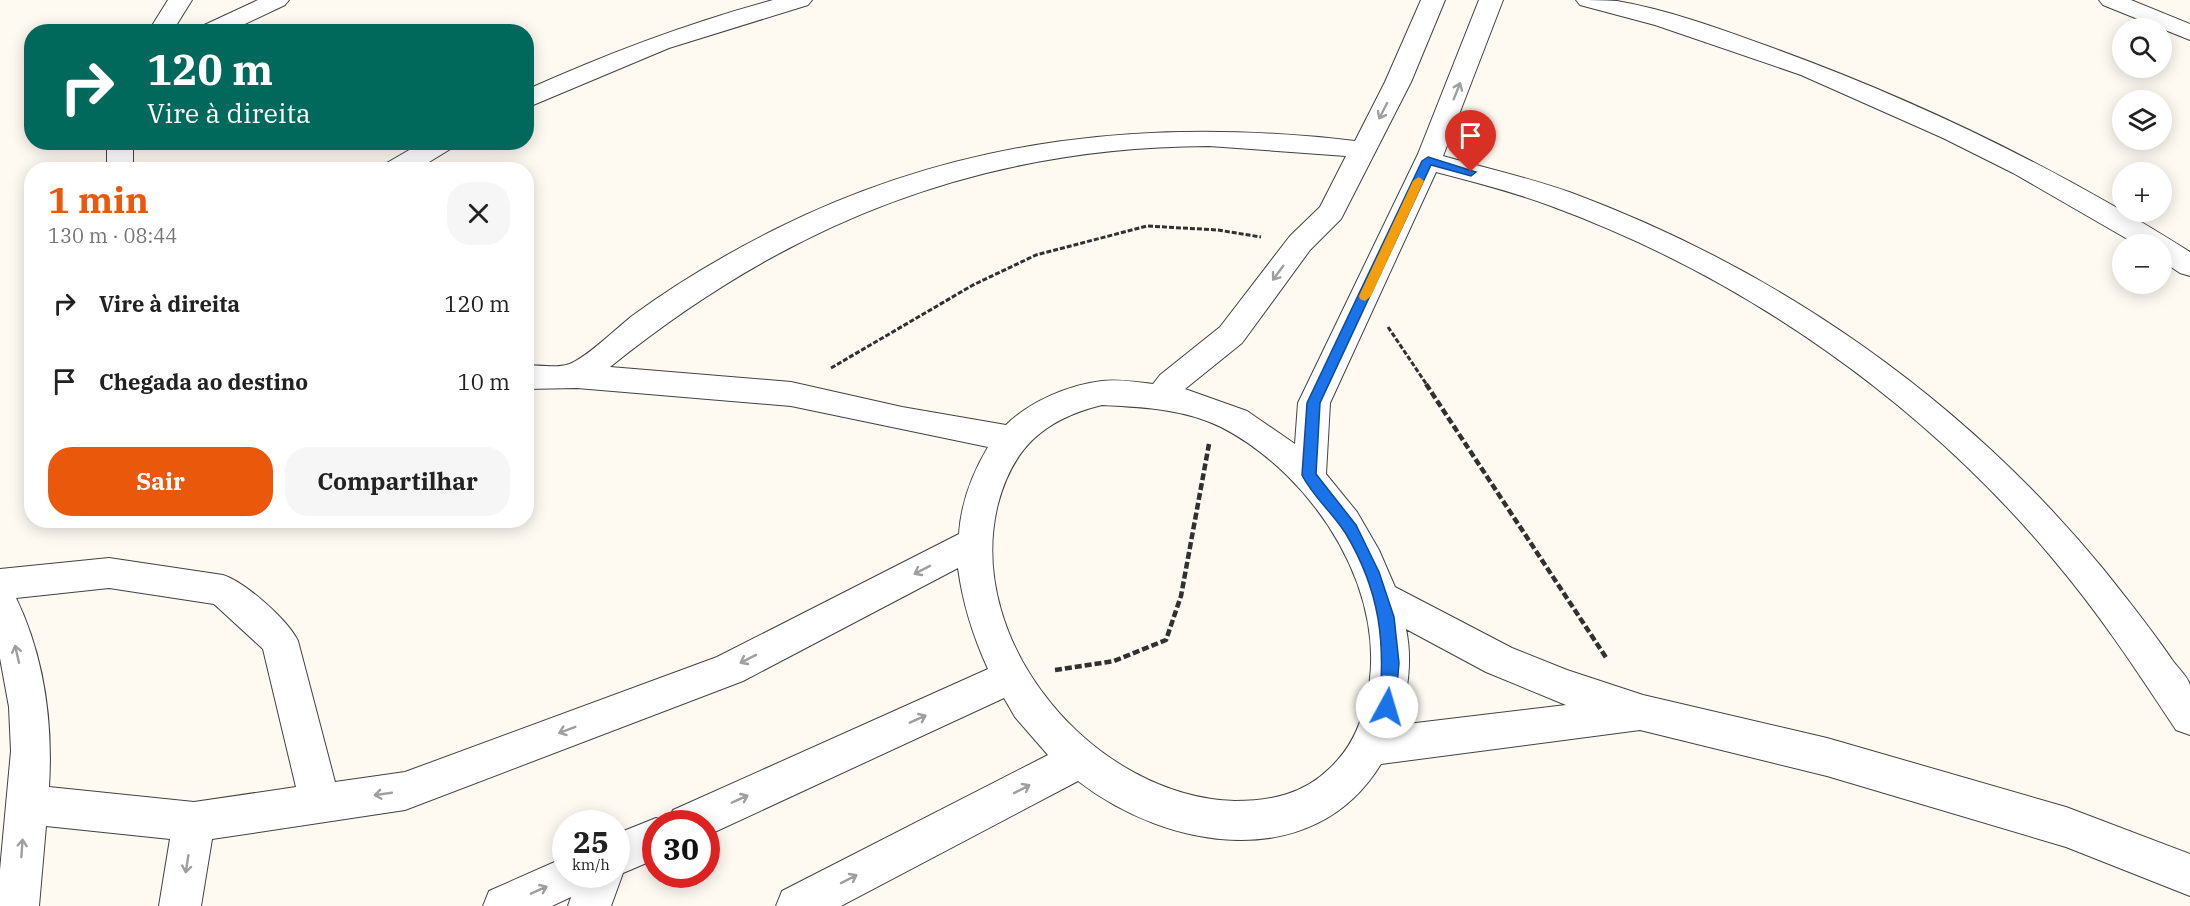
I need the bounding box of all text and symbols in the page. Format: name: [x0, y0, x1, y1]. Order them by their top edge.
map controls: [2112, 18, 2172, 294]
button: search: [2112, 18, 2172, 78]
text: 120 m: [147, 42, 273, 97]
icon: right: [48, 48, 126, 126]
one-way arrow: [1452, 83, 1463, 101]
button: layers: [2112, 90, 2172, 150]
text: Vire à direita: [147, 95, 311, 130]
one-way arrow: [1377, 101, 1389, 119]
pin: [1445, 110, 1496, 172]
icon: arrive: [1454, 119, 1487, 152]
button: +: [2112, 162, 2172, 222]
text: 1 min: [48, 176, 149, 223]
button: close: [447, 182, 510, 245]
text: 130 m · 08:44: [48, 222, 177, 249]
button: −: [2112, 234, 2172, 294]
one-way arrow: [1272, 265, 1284, 281]
icon: right: [48, 287, 81, 320]
text: Vire à direita: [99, 289, 240, 318]
text: 120 m: [444, 289, 510, 318]
icon: arrive: [48, 365, 81, 398]
text: Chegada ao destino: [99, 367, 308, 396]
text: 10 m: [458, 367, 510, 396]
button: Sair: [48, 447, 273, 516]
button: Compartilhar: [285, 447, 510, 516]
one-way arrow: [913, 565, 931, 576]
one-way arrow: [11, 645, 22, 664]
one-way arrow: [740, 654, 758, 665]
position arrow: [1355, 675, 1419, 739]
one-way arrow: [908, 713, 926, 724]
one-way arrow: [558, 725, 577, 736]
one-way arrow: [1013, 783, 1030, 795]
one-way arrow: [374, 788, 394, 799]
one-way arrow: [731, 793, 749, 805]
speed limit sign: 30: [642, 810, 720, 888]
text: 25: [573, 822, 609, 861]
one-way arrow: [17, 838, 28, 858]
one-way arrow: [182, 853, 193, 873]
text: km/h: [572, 855, 610, 874]
one-way arrow: [839, 873, 857, 884]
one-way arrow: [530, 884, 548, 895]

